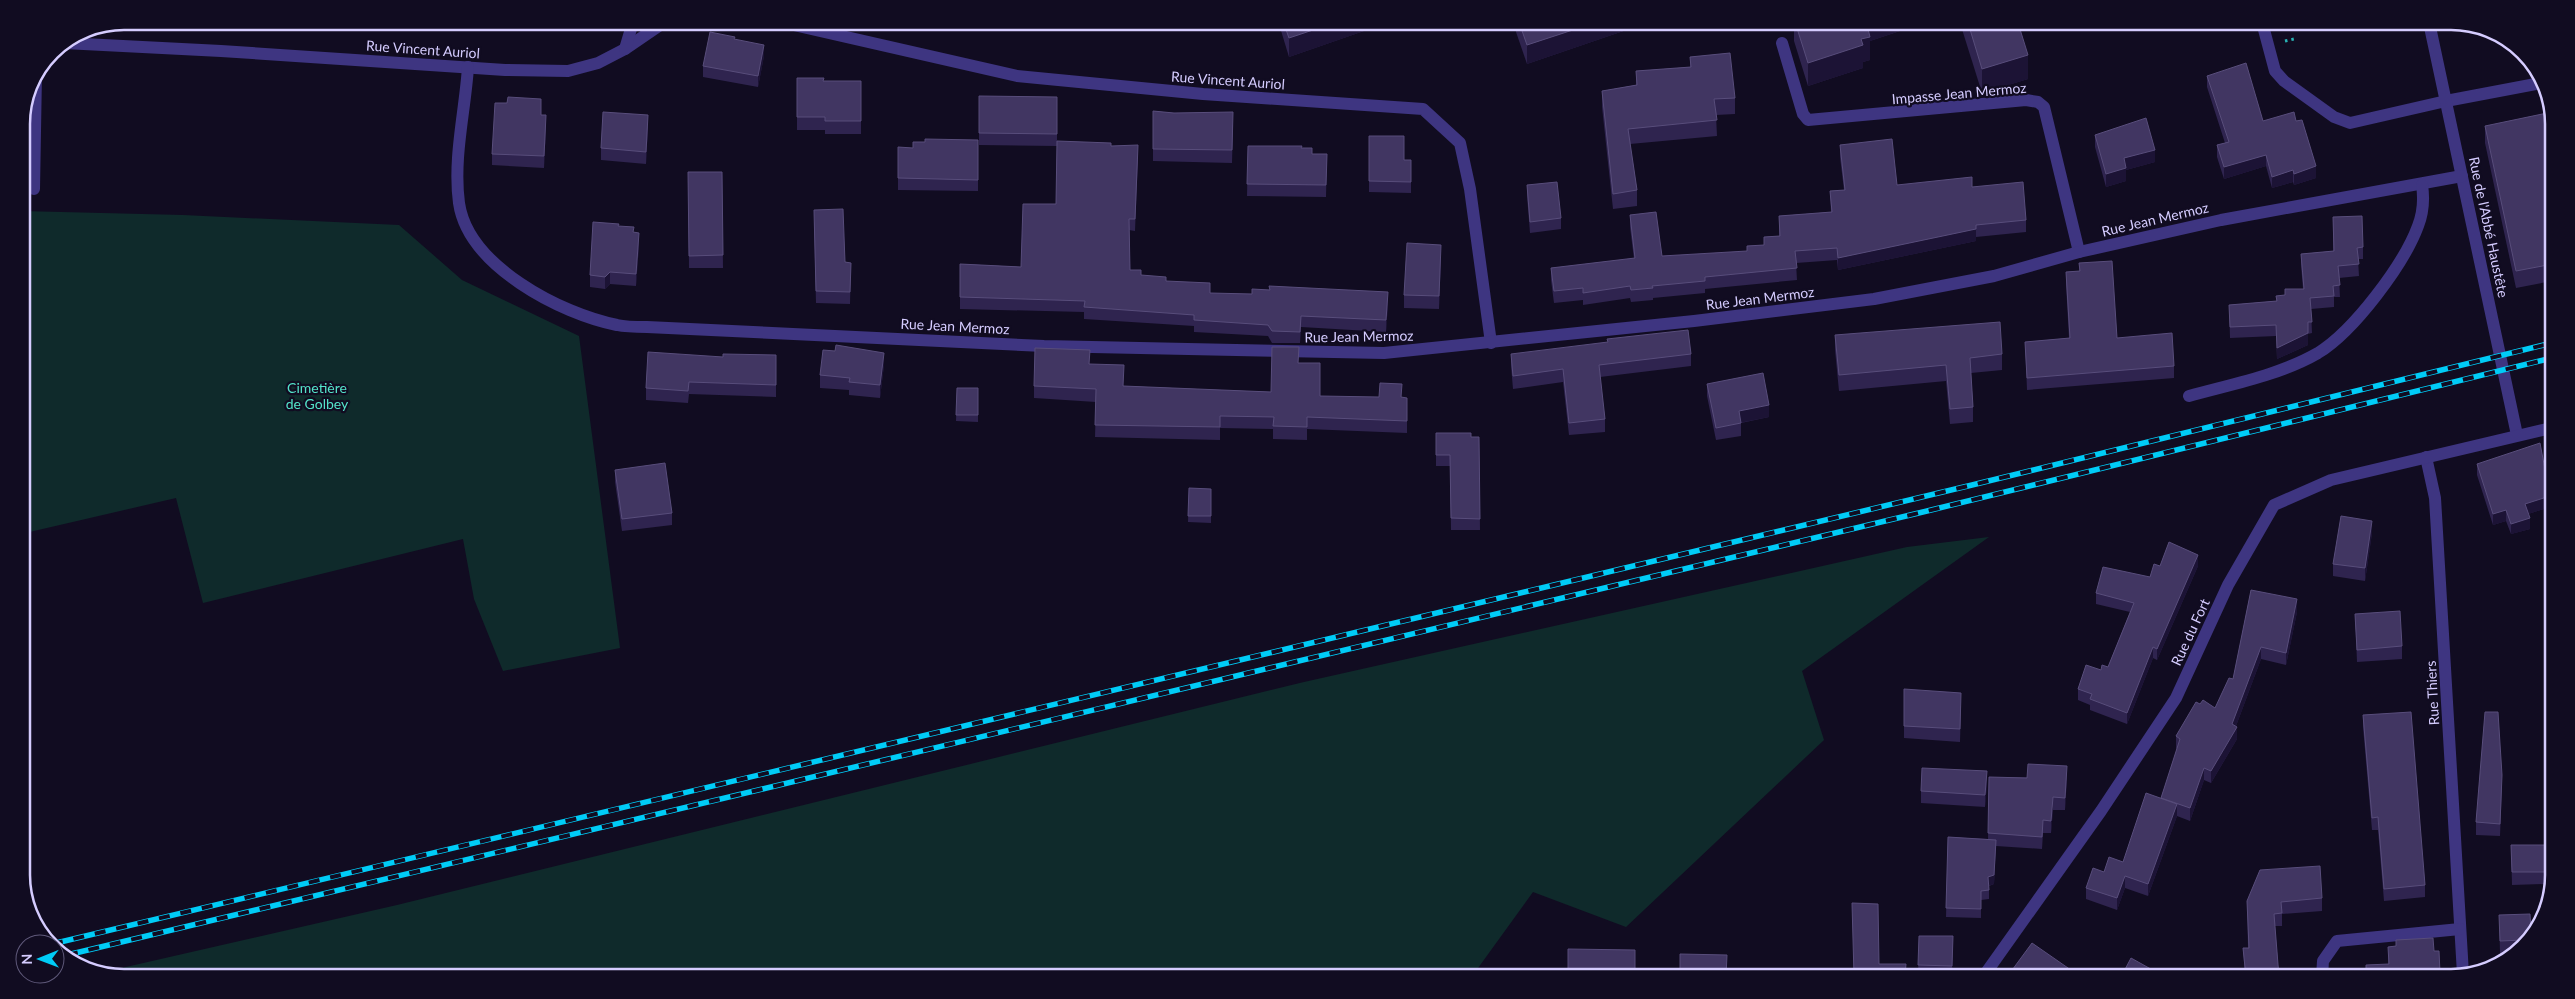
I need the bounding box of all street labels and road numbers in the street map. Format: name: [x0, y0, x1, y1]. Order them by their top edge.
street label: Rue Vincent Auriol: [366, 37, 480, 61]
street label: Rue Vincent Auriol: [1171, 68, 1285, 92]
street label: Impasse Jean Mermoz: [1891, 79, 2027, 107]
street label: Rue de l'Abbé Haustête: [2466, 155, 2512, 299]
street label: Rue Jean Mermoz: [2100, 198, 2210, 240]
street label: Rue Jean Mermoz: [1705, 283, 1815, 313]
street label: Rue Jean Mermoz: [900, 315, 1010, 337]
street label: Rue Jean Mermoz: [1304, 327, 1414, 345]
street label: Rue du Fort: [2167, 596, 2213, 668]
street label: Rue Thiers: [2422, 660, 2442, 726]

